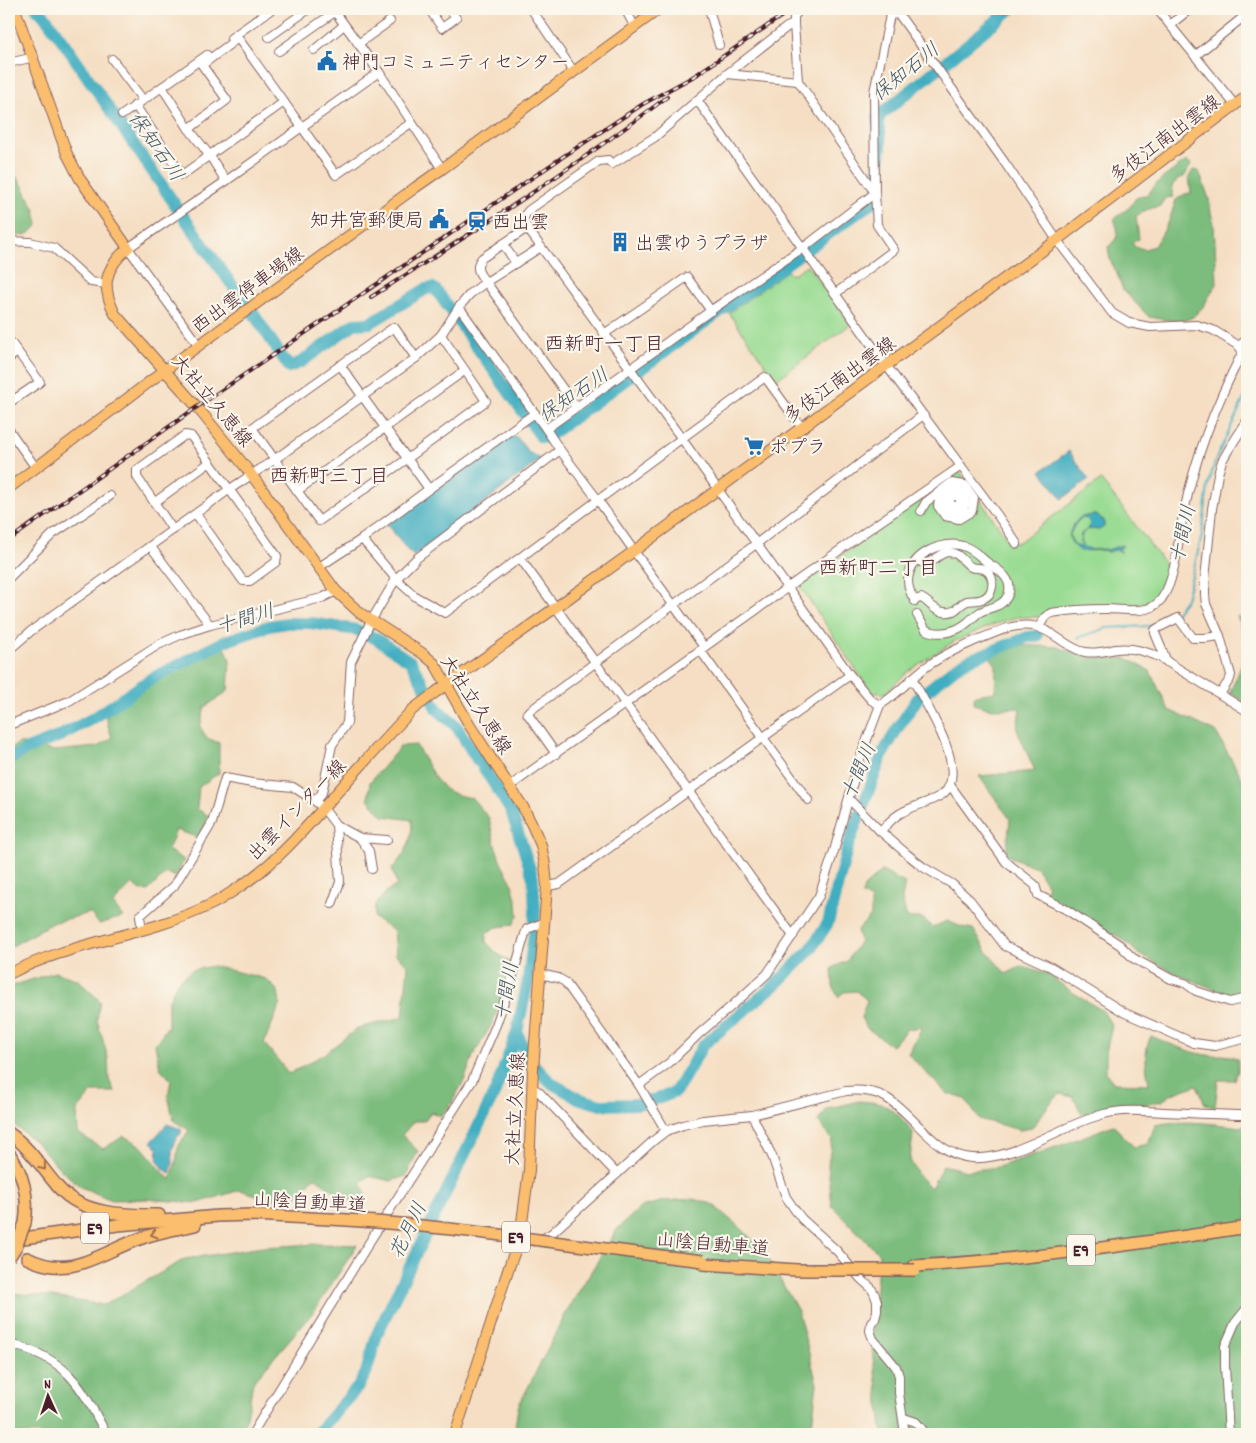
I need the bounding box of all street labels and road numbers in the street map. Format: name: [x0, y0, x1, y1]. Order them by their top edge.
street label: 多伎江南出雲線: [1105, 90, 1227, 192]
street label: 西出雲停車場線: [187, 242, 311, 342]
street label: 多伎江南出雲線: [779, 332, 903, 432]
street label: 大社立久恵線: [163, 350, 257, 455]
street label: 大社立久恵線: [432, 651, 516, 761]
street label: 出雲インター線: [243, 754, 354, 868]
street label: 大社立久恵線: [501, 1052, 534, 1167]
street label: 山陰自動車道: [252, 1188, 367, 1221]
road number: E9: [81, 1212, 109, 1244]
road number: E9: [502, 1222, 530, 1252]
street label: 山陰自動車道: [655, 1228, 771, 1265]
road number: E9: [1067, 1234, 1095, 1266]

